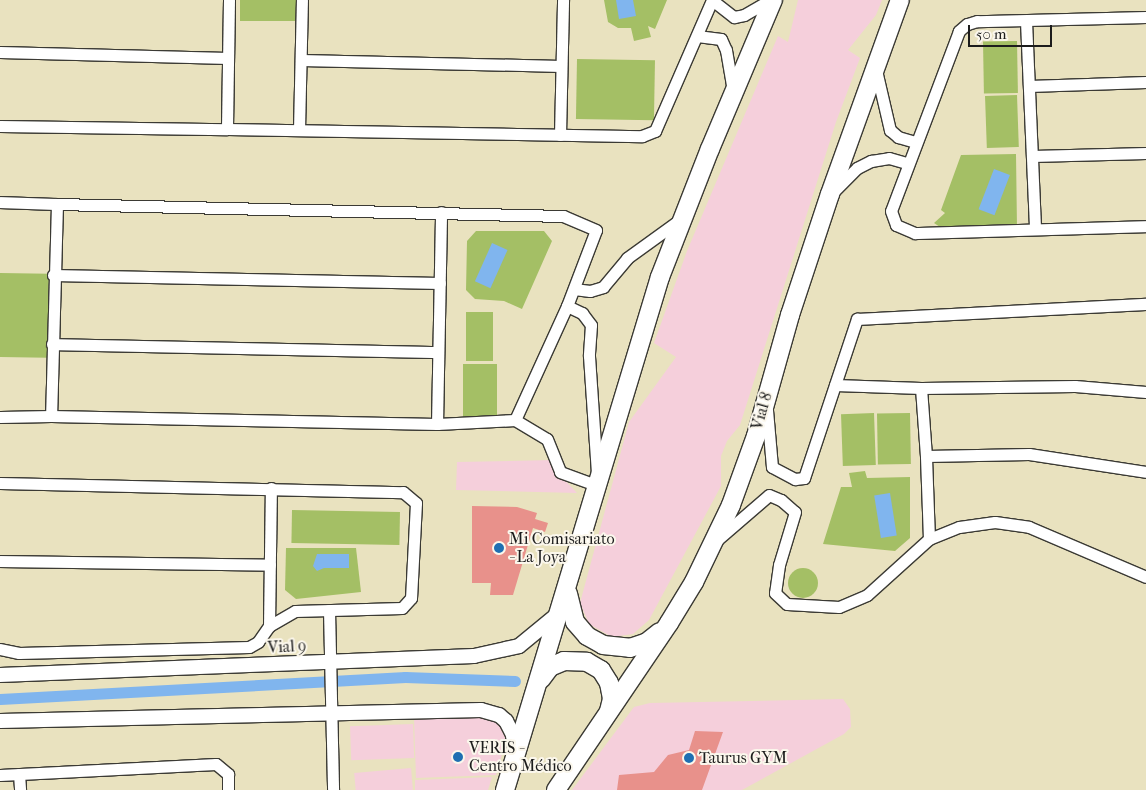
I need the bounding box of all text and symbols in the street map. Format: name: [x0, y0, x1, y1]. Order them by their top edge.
scale bar: [971, 15, 1055, 47]
text: 50 m: [976, 25, 1006, 43]
street label: Vial 8: [747, 390, 777, 432]
place label: Mi Comisariato - La Joya: [509, 529, 615, 567]
marker: Mi Comisariato - La Joya: [493, 542, 505, 554]
street label: Vial 9: [267, 636, 307, 658]
place label: VERIS - Centro Médico: [469, 738, 572, 776]
place label: Taurus GYM: [699, 748, 787, 768]
marker: VERIS - Centro Médico: [451, 750, 465, 764]
marker: Taurus GYM: [683, 752, 695, 764]

